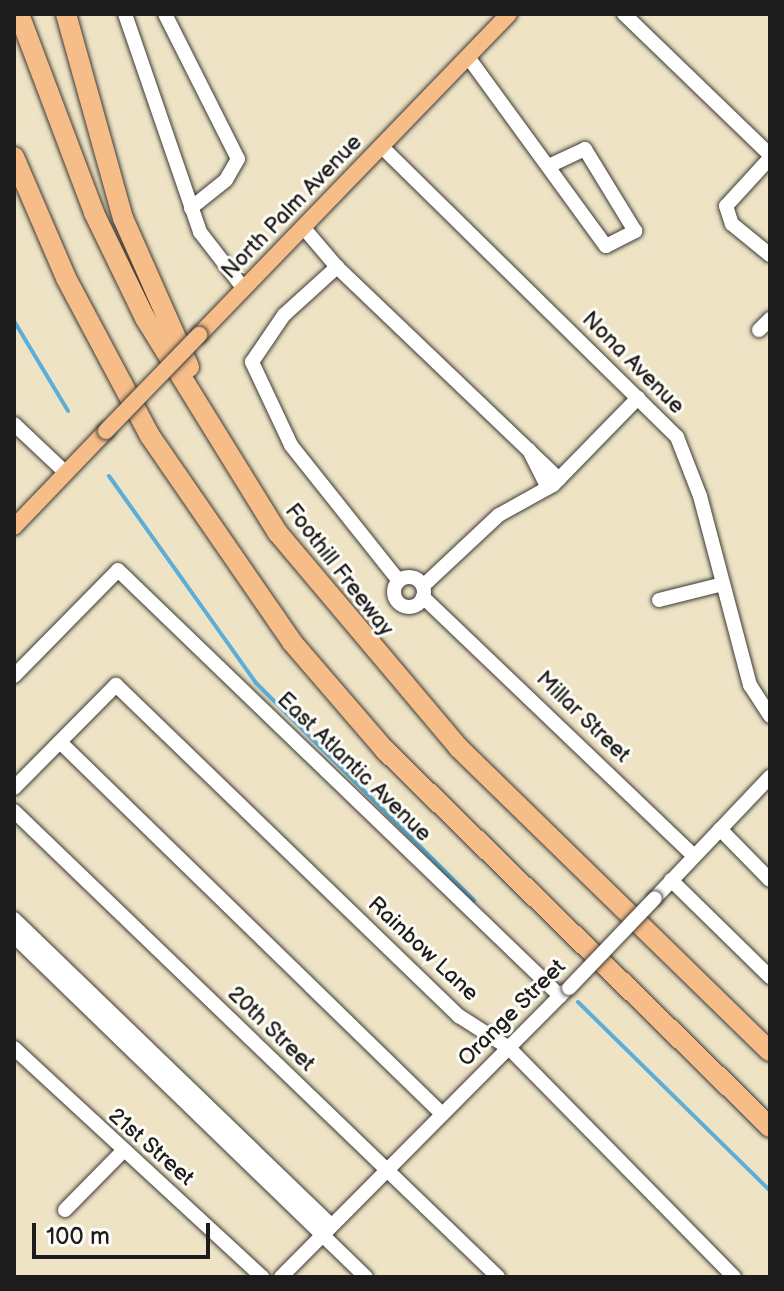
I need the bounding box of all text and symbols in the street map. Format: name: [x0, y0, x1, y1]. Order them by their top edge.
street label: North Palm Avenue: [216, 129, 368, 285]
street label: Nona Avenue: [576, 306, 690, 420]
street label: Foothill Freeway: [279, 499, 399, 641]
street label: Millar Street: [530, 666, 636, 768]
street label: East Atlantic Avenue: [272, 687, 436, 847]
street label: Rainbow Lane: [362, 891, 484, 1007]
street label: Orange Street: [453, 954, 571, 1072]
street label: 20th Street: [222, 981, 320, 1077]
street label: 21st Street: [103, 1103, 199, 1191]
scale bar: [36, 1207, 214, 1257]
text: 100 m: [46, 1222, 110, 1251]

